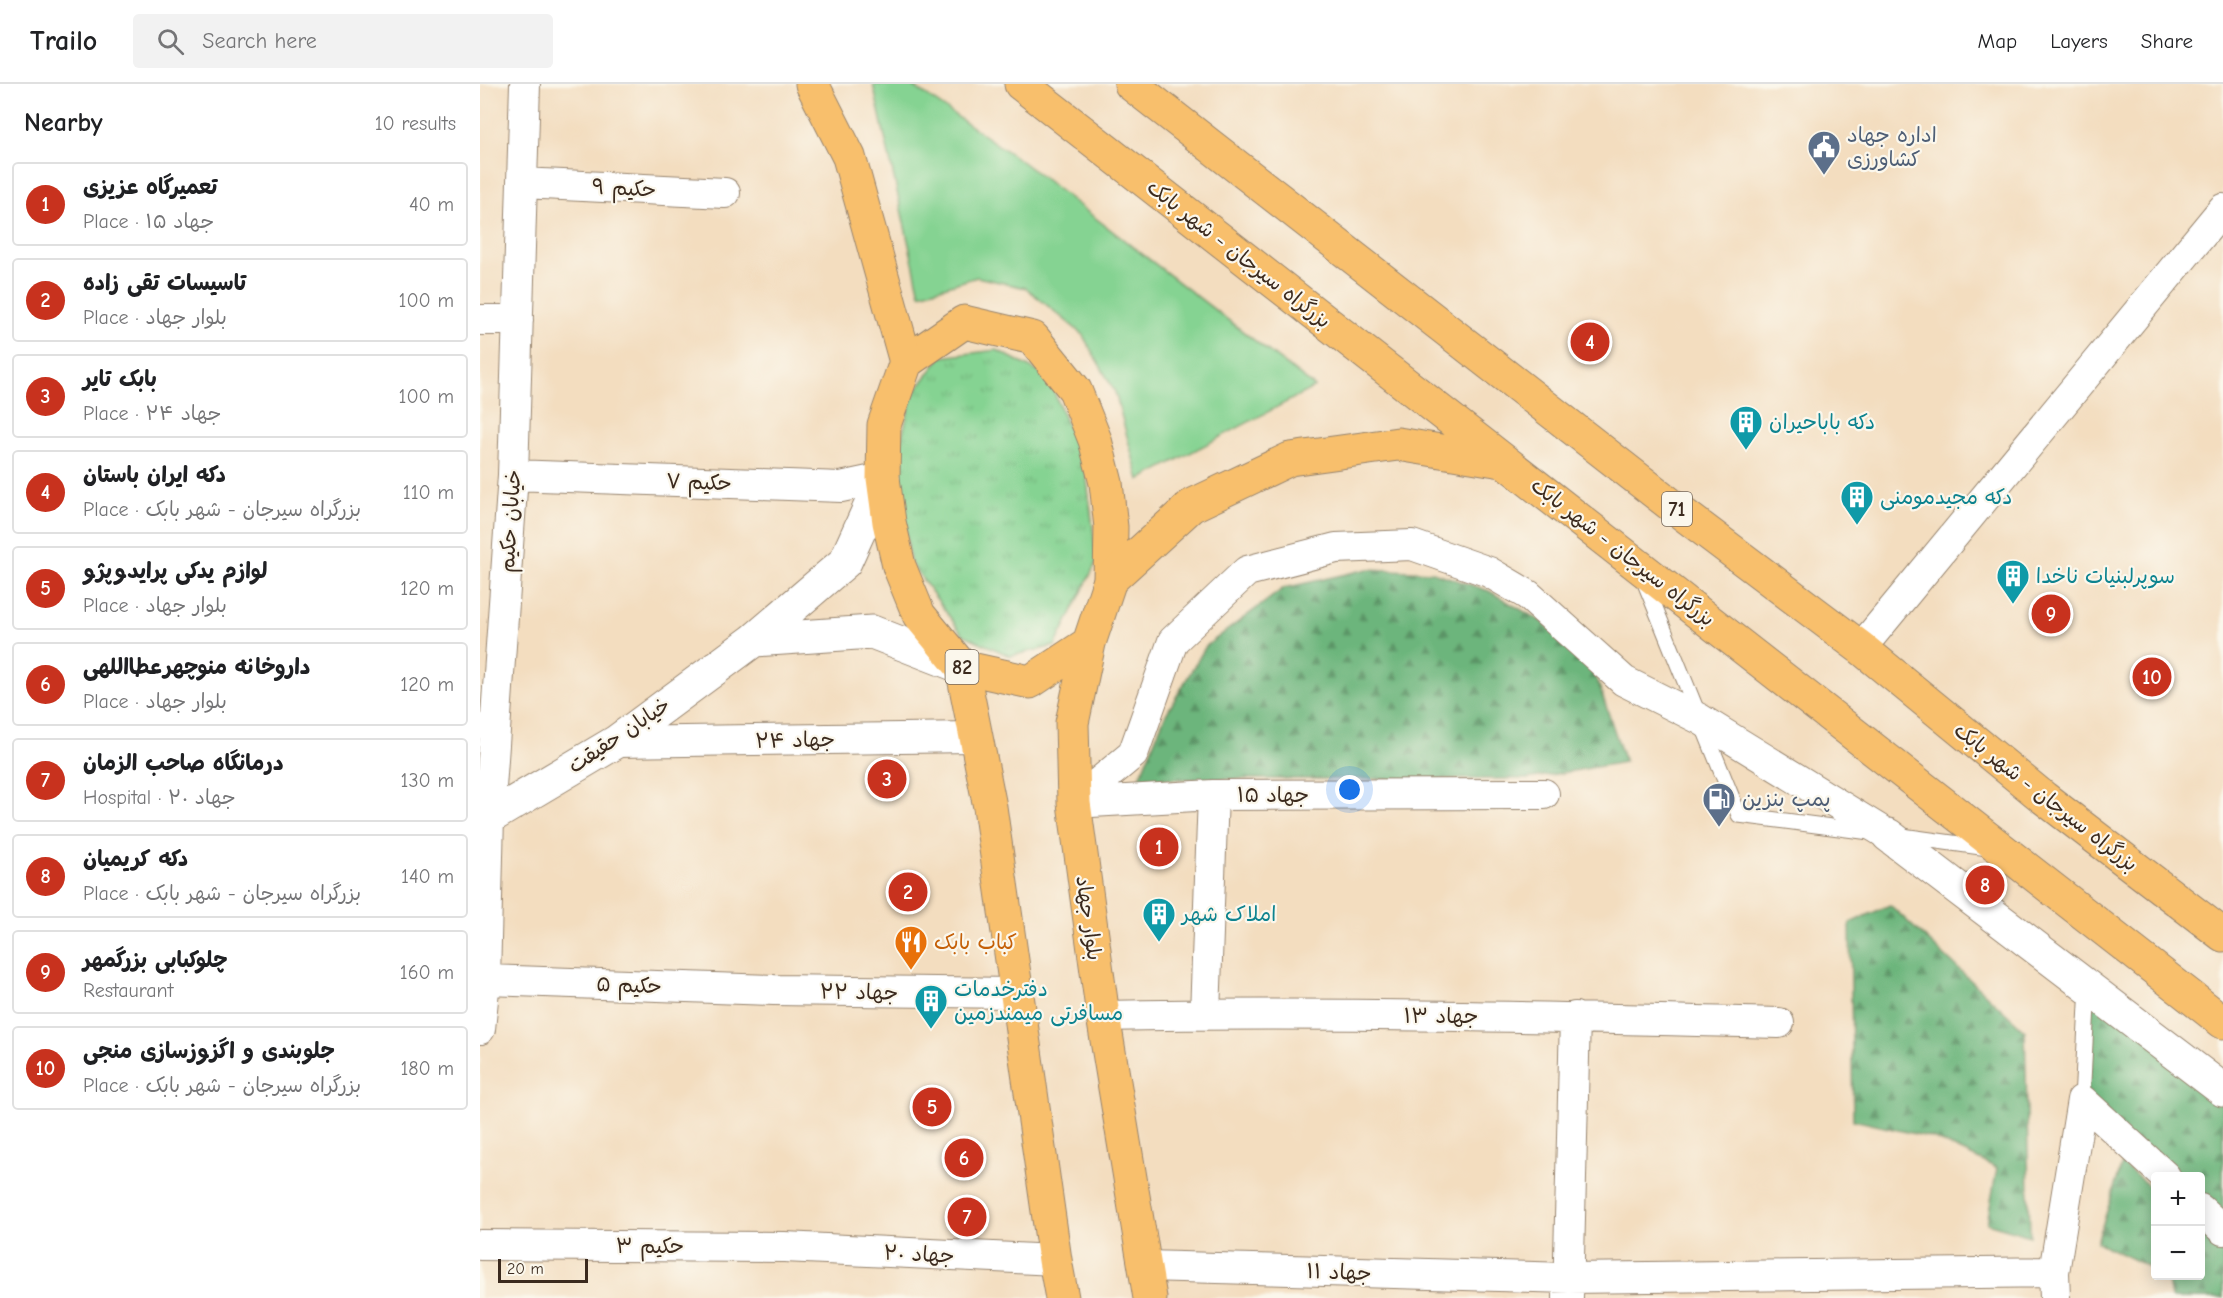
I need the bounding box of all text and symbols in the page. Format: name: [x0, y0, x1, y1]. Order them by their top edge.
search box: [133, 14, 553, 68]
text: Trailo: [30, 25, 97, 57]
icon: search: [154, 25, 187, 58]
text: Search here: [202, 28, 317, 54]
text: Map: [1978, 29, 2017, 53]
text: Layers: [2050, 29, 2108, 53]
text: Share: [2141, 29, 2193, 53]
text: Nearby: [24, 108, 103, 138]
text: 10 results: [375, 112, 456, 135]
place label: اداره جهاد کشاورزی: [1847, 123, 1937, 171]
public building icon: اداره جهاد کشاورزی: [1806, 129, 1842, 176]
text: تعمیرگاه عزیزی: [83, 174, 217, 200]
street label: حکیم ۹: [591, 174, 657, 206]
street label: بزرگراه سیرجان - شهر بابک: [1142, 175, 1336, 334]
text: 1: [42, 193, 49, 216]
text: 40 m: [409, 193, 454, 216]
text: Place · جهاد ۱۵: [83, 210, 214, 233]
text: تاسیسات تقی زاده: [83, 270, 246, 296]
text: 2: [41, 289, 50, 312]
text: 100 m: [399, 289, 454, 312]
text: Place · بلوار جهاد: [83, 306, 227, 329]
pin: 4: [1570, 320, 1610, 364]
text: بابک تایر: [83, 366, 157, 392]
text: 3: [41, 385, 50, 408]
text: 100 m: [399, 385, 454, 408]
text: Place · جهاد ۲۴: [83, 402, 222, 425]
building icon: دکه باباحیران: [1728, 404, 1764, 451]
place label: دکه باباحیران: [1769, 410, 1875, 435]
text: دکه ایران باستان: [83, 462, 226, 488]
street label: خیابان حکیم: [494, 469, 530, 574]
street label: حکیم ۷: [665, 469, 732, 499]
street label: بزرگراه سیرجان - شهر بابک: [1526, 473, 1720, 632]
building icon: دکه مجیدمومنی: [1839, 479, 1875, 526]
text: 4: [41, 481, 50, 504]
text: 110 m: [403, 481, 454, 504]
place label: دکه مجیدمومنی: [1880, 485, 2012, 511]
road number: 71: [1662, 492, 1692, 526]
text: Place · بزرگراه سیرجان - شهر بابک: [83, 498, 361, 521]
text: لوازم یدکی پرایدوپژو: [83, 558, 267, 584]
building icon: سوپرلبنیات ناخدا: [1995, 558, 2031, 605]
place label: سوپرلبنیات ناخدا: [2036, 564, 2175, 589]
text: 5: [40, 577, 51, 600]
text: 120 m: [400, 577, 454, 600]
pin: 9: [2032, 592, 2070, 636]
text: Place · بلوار جهاد: [83, 594, 227, 617]
road number: 82: [946, 650, 978, 684]
text: داروخانه منوچهرعطااللهی: [83, 654, 310, 680]
pin: 10: [2132, 654, 2172, 700]
text: 6: [40, 673, 51, 696]
text: 120 m: [400, 673, 454, 696]
text: Place · بلوار جهاد: [83, 690, 227, 713]
street label: خیابان حقیقت: [563, 692, 675, 779]
street label: بزرگراه سیرجان - شهر بابک: [1949, 718, 2143, 877]
street label: جهاد ۲۴: [755, 727, 835, 753]
text: درمانگاه صاحب الزمان: [83, 750, 284, 776]
pin: 3: [868, 756, 906, 802]
text: 7: [41, 769, 50, 792]
text: 130 m: [401, 769, 454, 792]
your location: [1335, 775, 1364, 804]
fuel station icon: پمپ بنزین: [1701, 781, 1737, 828]
street label: جهاد ۱۵: [1237, 783, 1309, 807]
text: Hospital · جهاد ۲۰: [83, 786, 236, 809]
place label: پمپ بنزین: [1742, 787, 1831, 812]
pin: 1: [1140, 824, 1178, 870]
text: دکه کریمیان: [83, 846, 188, 872]
pin: 8: [1966, 862, 2004, 908]
text: 8: [40, 865, 51, 888]
text: 140 m: [401, 865, 454, 888]
pin: 2: [888, 870, 928, 914]
street label: بلوار جهاد: [1070, 874, 1107, 962]
text: Place · بزرگراه سیرجان - شهر بابک: [83, 882, 361, 905]
building icon: املاک شهر: [1141, 896, 1177, 943]
place label: املاک شهر: [1180, 902, 1276, 926]
restaurant icon: کباب بابک: [893, 924, 929, 971]
place label: کباب بابک: [934, 930, 1017, 955]
text: چلوکبابی بزرگمهر: [83, 947, 228, 973]
text: 9: [40, 961, 51, 984]
text: 160 m: [400, 961, 454, 984]
street label: حکیم ۵: [596, 972, 662, 1002]
place label: دفترخدمات مسافرتی میمندزمین: [954, 977, 1123, 1027]
text: Restaurant: [83, 979, 173, 1002]
street label: جهاد ۲۲: [820, 979, 898, 1005]
building icon: دفترخدمات مسافرتی میمندزمین: [913, 983, 949, 1030]
street label: جهاد ۱۳: [1404, 1004, 1478, 1028]
text: جلوبندی و اگزوزسازی منجی: [83, 1038, 335, 1064]
text: 10: [36, 1057, 55, 1080]
text: 180 m: [400, 1057, 454, 1080]
text: Place · بزرگراه سیرجان - شهر بابک: [83, 1074, 361, 1097]
pin: 5: [912, 1084, 952, 1130]
pin: 6: [944, 1136, 984, 1180]
map controls: [2151, 1172, 2205, 1280]
button: +: [2151, 1172, 2205, 1226]
pin: 7: [948, 1194, 986, 1240]
button: −: [2151, 1226, 2205, 1280]
street label: حکیم ۳: [616, 1234, 684, 1262]
street label: جهاد ۲۰: [883, 1240, 955, 1268]
scale bar: [498, 1256, 588, 1284]
street label: جهاد ۱۱: [1306, 1259, 1372, 1285]
text: 20 m: [507, 1260, 544, 1278]

